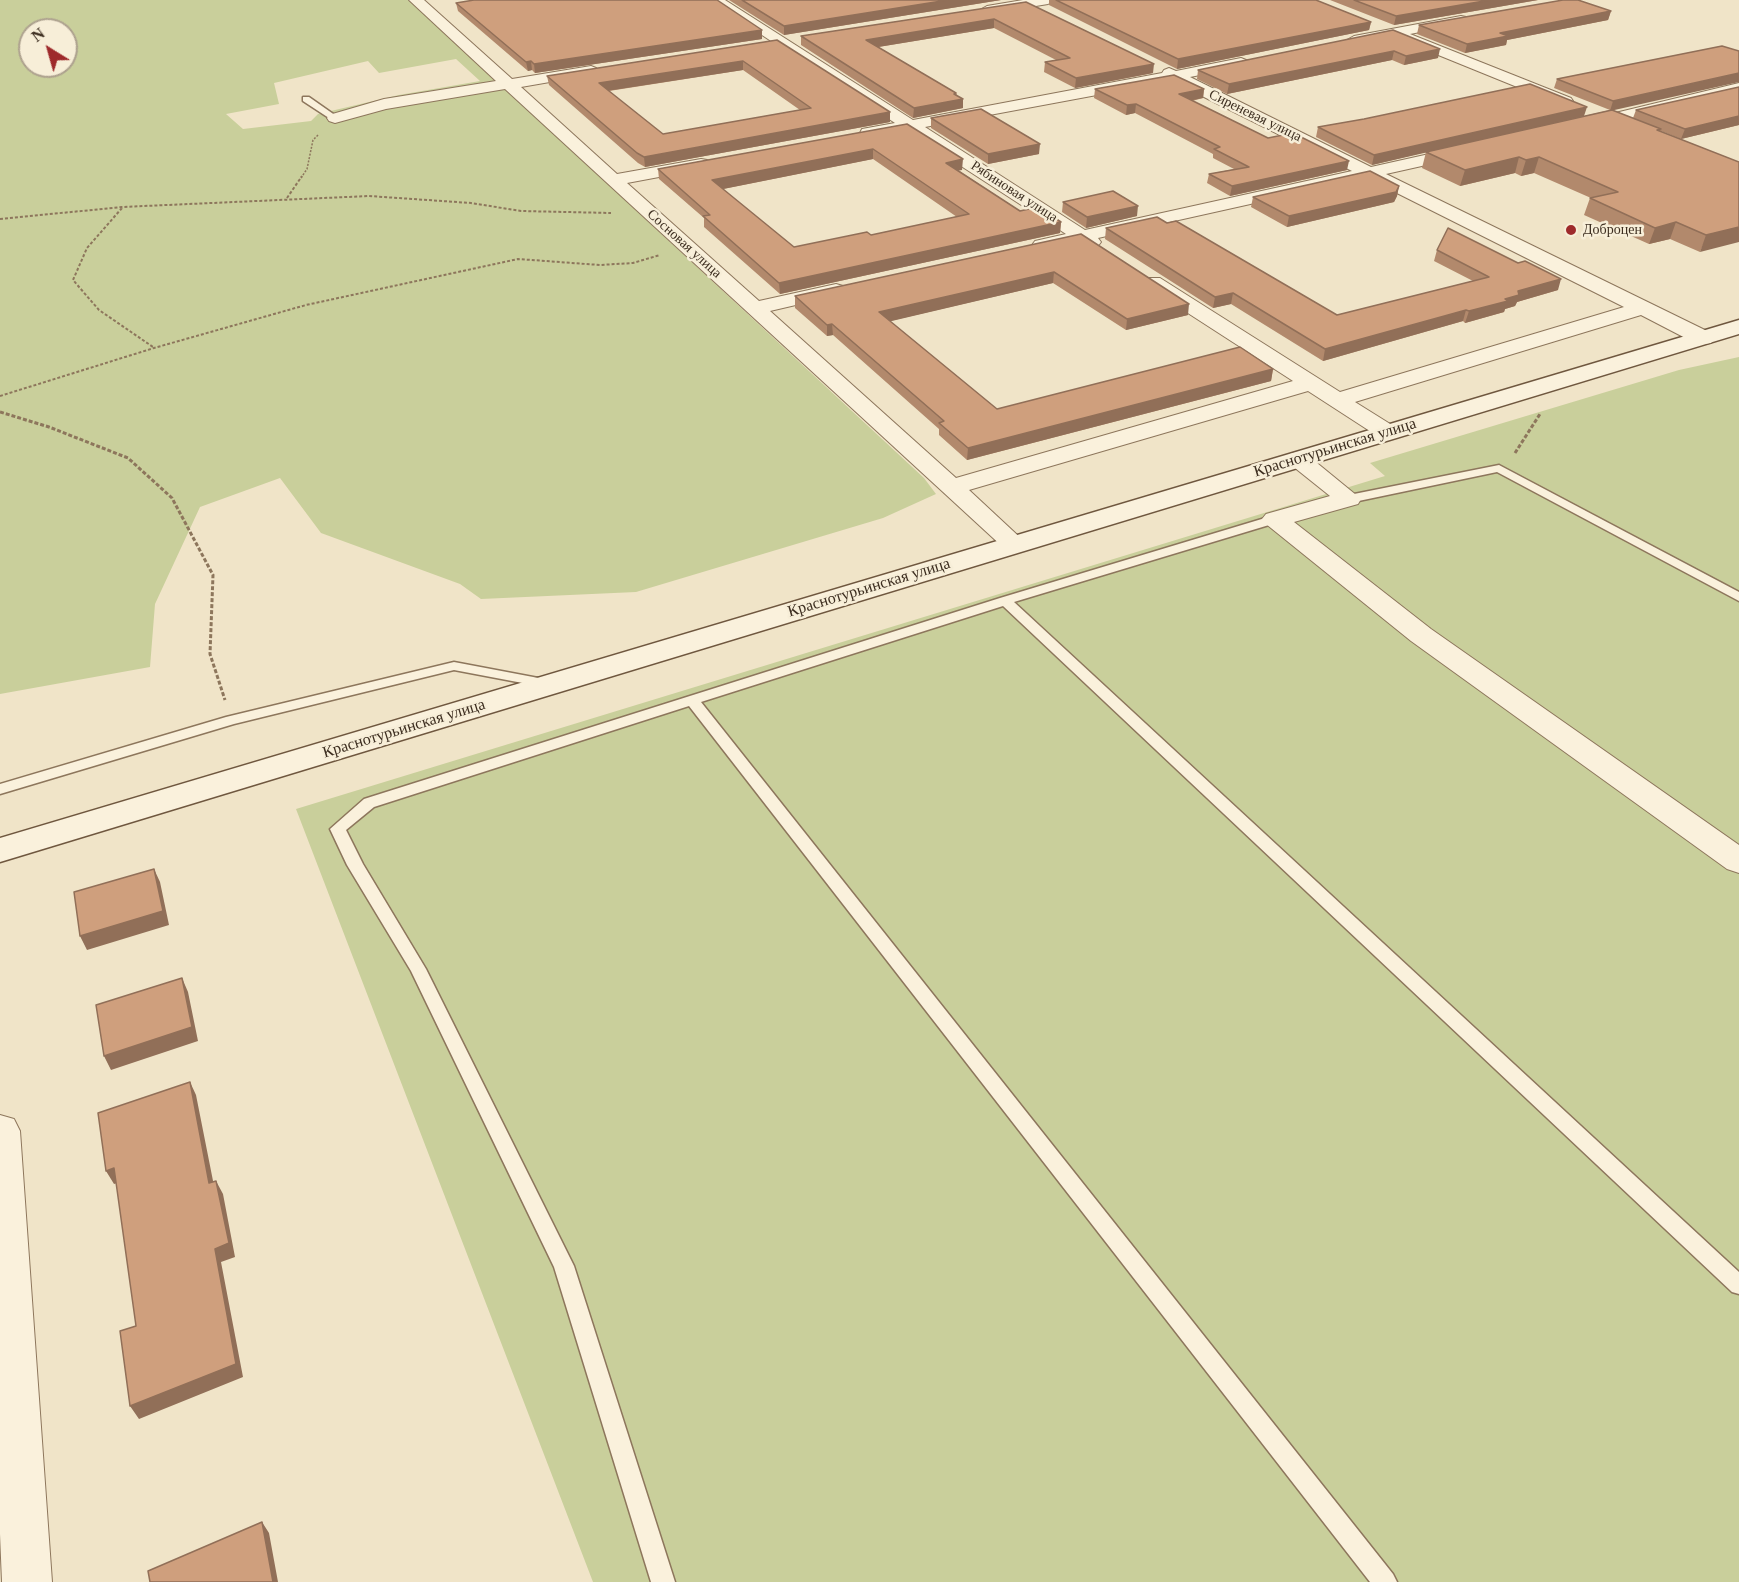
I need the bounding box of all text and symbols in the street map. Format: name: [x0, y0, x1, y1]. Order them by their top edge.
north arrow: [18, 18, 78, 78]
text: N: [28, 25, 48, 45]
street label: Сиреневая улица: [1206, 86, 1304, 146]
street label: Рябиновая улица: [968, 158, 1060, 226]
street label: Сосновая улица: [643, 206, 725, 282]
place label: Доброцен: [1583, 222, 1642, 238]
marker: Доброцен: [1564, 223, 1578, 237]
street label: Краснотурьинская улица: [1251, 414, 1419, 482]
street label: Краснотурьинская улица: [785, 554, 953, 622]
street label: Краснотурьинская улица: [320, 695, 488, 763]

